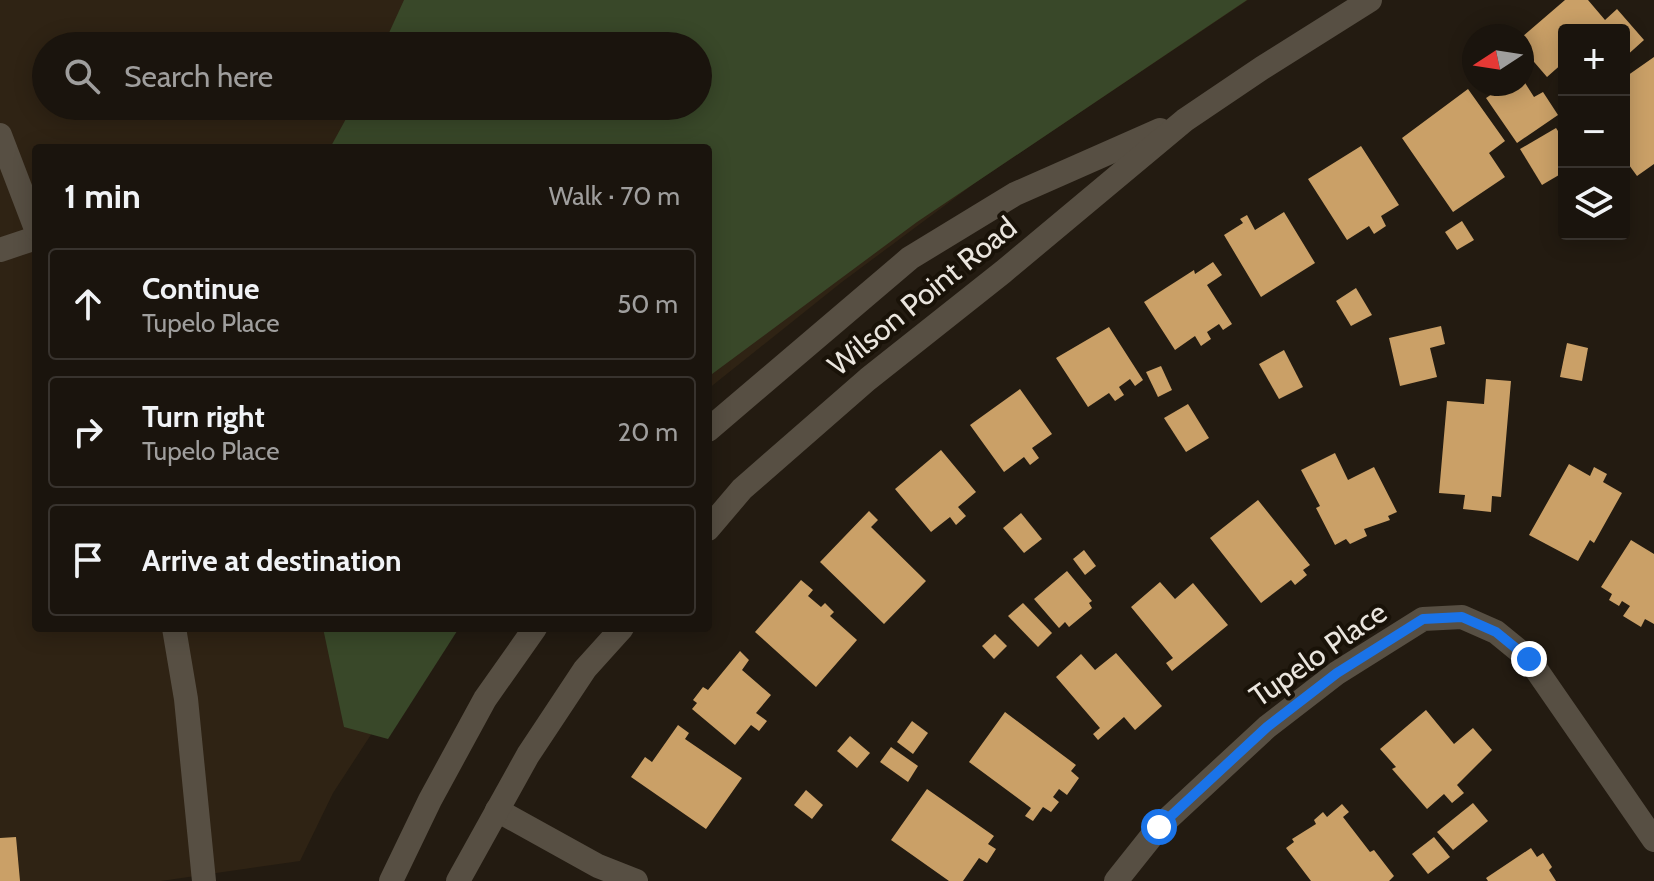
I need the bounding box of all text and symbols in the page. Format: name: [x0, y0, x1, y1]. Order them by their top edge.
north arrow: [1462, 24, 1534, 96]
map controls: [1558, 24, 1630, 240]
button: +: [1558, 24, 1630, 96]
search box: [32, 32, 712, 120]
icon: search: [60, 54, 104, 98]
text: Search here: [124, 58, 273, 95]
button: −: [1558, 96, 1630, 168]
button: layers: [1558, 168, 1630, 240]
text: 1 min: [64, 175, 141, 217]
text: Walk · 70 m: [549, 180, 680, 212]
street label: Wilson Point Road: [820, 209, 1024, 383]
text: Continue: [142, 270, 259, 307]
icon: ahead: [66, 282, 110, 326]
text: 50 m: [617, 288, 678, 320]
text: Tupelo Place: [142, 307, 279, 339]
text: Turn right: [142, 398, 265, 435]
icon: right: [66, 410, 110, 454]
text: 20 m: [618, 416, 678, 448]
text: Tupelo Place: [142, 435, 279, 467]
icon: arrive: [66, 538, 110, 582]
text: Arrive at destination: [142, 542, 402, 579]
street label: Tupelo Place: [1242, 593, 1394, 715]
route end: [1511, 641, 1547, 677]
route start: [1141, 809, 1177, 845]

